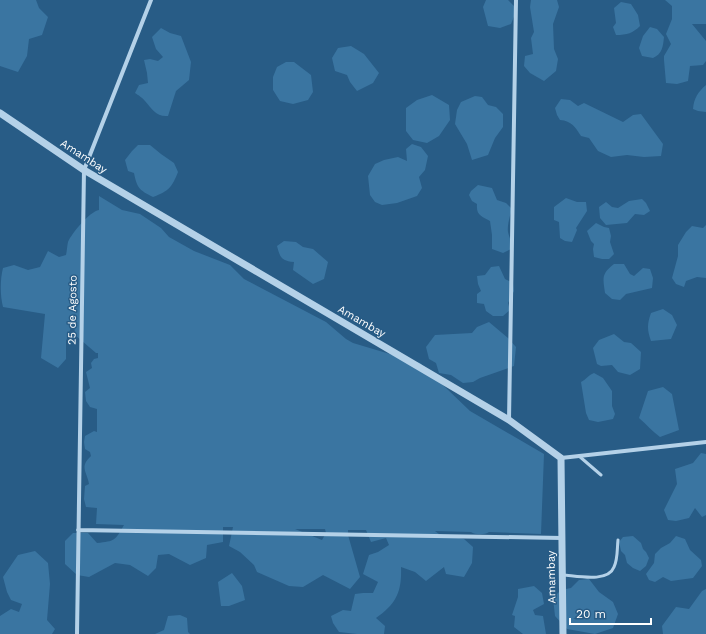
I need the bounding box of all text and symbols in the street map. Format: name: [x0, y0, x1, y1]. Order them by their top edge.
street label: Amambay: [58, 137, 110, 176]
street label: 25 de Agosto: [65, 275, 80, 345]
street label: Amambay: [336, 303, 388, 340]
street label: Amambay: [545, 550, 558, 604]
scale bar: [570, 600, 651, 626]
text: 20 m: [576, 607, 606, 621]

